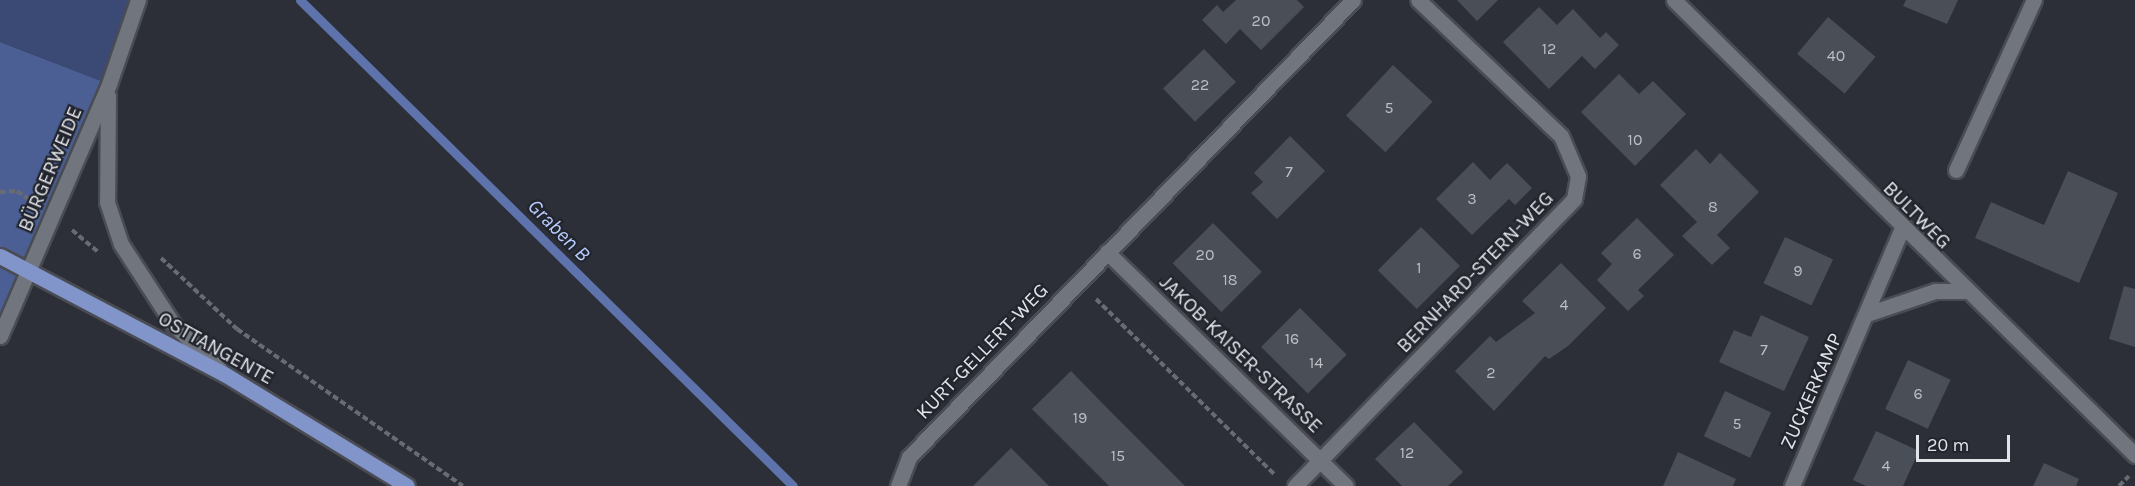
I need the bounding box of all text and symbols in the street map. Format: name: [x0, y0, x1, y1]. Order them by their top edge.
house number: 20: [1252, 11, 1270, 31]
house number: 12: [1542, 39, 1556, 59]
house number: 40: [1827, 46, 1845, 66]
house number: 22: [1191, 75, 1209, 95]
house number: 5: [1384, 98, 1394, 118]
street label: BÜRGERWEIDE: [13, 103, 87, 235]
house number: 10: [1628, 130, 1642, 150]
house number: 7: [1285, 162, 1293, 182]
street label: BULTWEG: [1878, 176, 1956, 254]
street label: BERNHARD-STERN-WEG: [1392, 186, 1558, 358]
house number: 3: [1467, 189, 1477, 209]
water label: Graben B: [522, 193, 596, 267]
house number: 8: [1708, 197, 1718, 217]
house number: 6: [1632, 244, 1642, 264]
house number: 20: [1196, 245, 1214, 265]
house number: 1: [1416, 258, 1422, 278]
house number: 9: [1793, 261, 1803, 281]
street label: JAKOB-KAISER-STRASSE: [1155, 270, 1327, 438]
house number: 18: [1222, 270, 1238, 290]
street label: KURT-GELLERT-WEG: [911, 278, 1053, 424]
house number: 4: [1560, 295, 1568, 315]
street label: OSTTANGENTE: [154, 306, 278, 390]
house number: 16: [1285, 329, 1299, 349]
street label: ZUCKERKAMP: [1775, 329, 1847, 453]
house number: 7: [1760, 340, 1768, 360]
house number: 14: [1309, 353, 1323, 373]
house number: 2: [1486, 363, 1496, 383]
house number: 6: [1913, 384, 1923, 404]
house number: 19: [1073, 408, 1087, 428]
house number: 5: [1732, 414, 1742, 434]
scale bar: [1919, 423, 2014, 461]
text: 20 m: [1927, 434, 1969, 456]
house number: 12: [1400, 443, 1414, 463]
house number: 15: [1111, 446, 1125, 466]
house number: 4: [1882, 456, 1890, 476]

